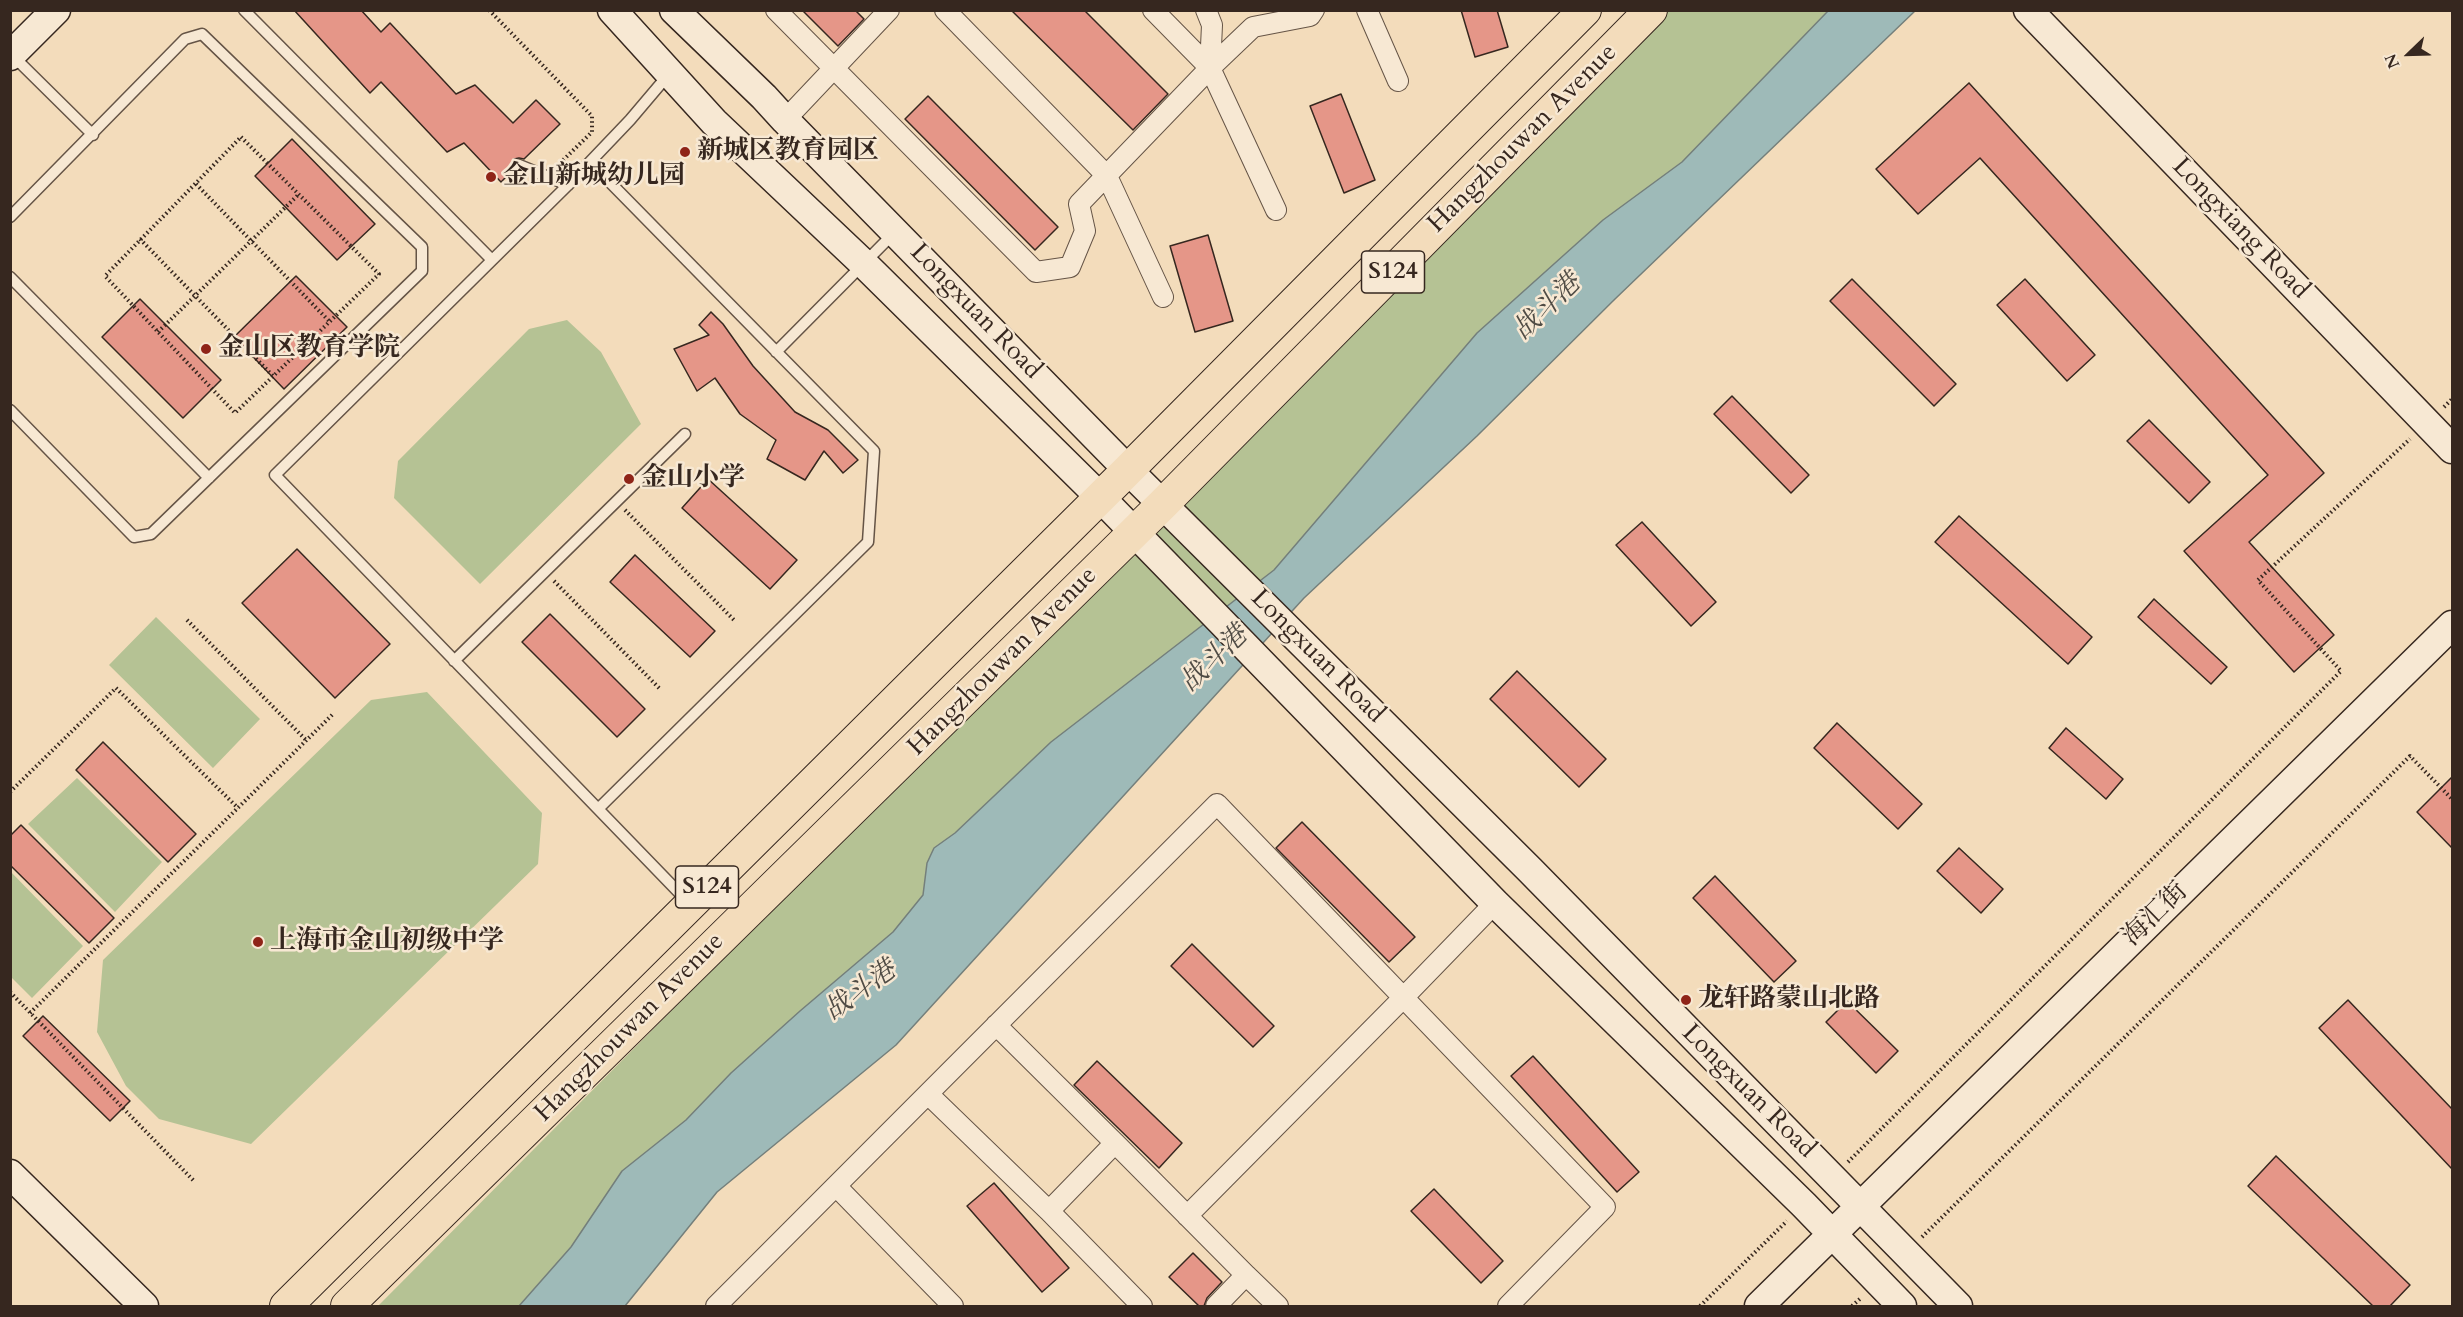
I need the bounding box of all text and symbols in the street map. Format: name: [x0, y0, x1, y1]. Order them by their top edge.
north arrow: [2379, 24, 2439, 84]
street label: Hangzhouwan Avenue: [1422, 38, 1624, 240]
text: N: [2380, 50, 2405, 72]
place label: 新城区教育园区: [697, 136, 879, 168]
marker: 新城区教育园区: [678, 145, 692, 159]
street label: Longxiang Road: [2165, 152, 2315, 306]
place label: 金山新城幼儿园: [503, 161, 685, 193]
marker: 金山新城幼儿园: [484, 170, 498, 184]
street label: Longxuan Road: [902, 238, 1048, 386]
road number: S124: [1362, 251, 1424, 293]
water label: 战斗港: [1508, 268, 1588, 348]
place label: 金山区教育学院: [218, 333, 400, 365]
marker: 金山区教育学院: [199, 342, 213, 356]
place label: 金山小学: [641, 463, 745, 495]
marker: 金山小学: [622, 472, 636, 486]
street label: Hangzhouwan Avenue: [902, 561, 1104, 763]
street label: Longxuan Road: [1244, 584, 1390, 730]
water label: 战斗港: [1175, 620, 1255, 700]
road number: S124: [676, 866, 738, 908]
street label: 海汇街: [2117, 877, 2195, 953]
place label: 上海市金山初级中学: [270, 926, 504, 958]
street label: Hangzhouwan Avenue: [529, 927, 731, 1129]
marker: 上海市金山初级中学: [251, 935, 265, 949]
water label: 战斗港: [819, 955, 903, 1029]
place label: 龙轩路蒙山北路: [1698, 984, 1880, 1016]
marker: 龙轩路蒙山北路: [1679, 993, 1693, 1007]
street label: Longxuan Road: [1675, 1019, 1821, 1165]

